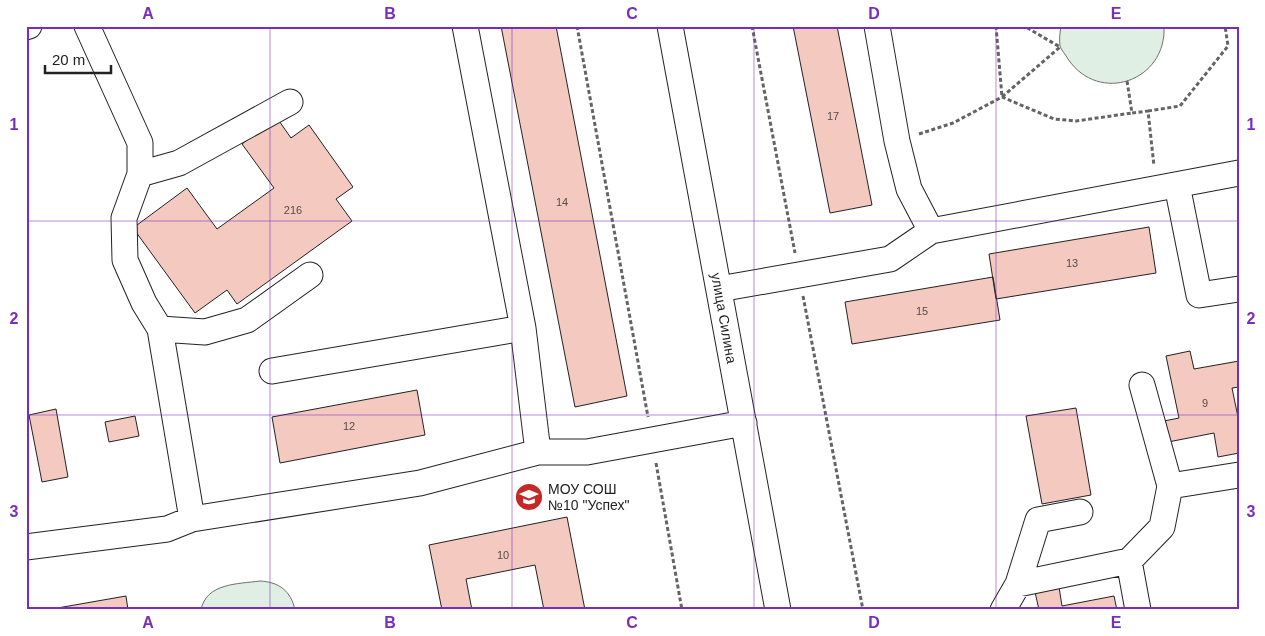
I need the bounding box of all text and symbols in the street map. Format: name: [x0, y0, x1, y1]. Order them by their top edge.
text: A: [142, 5, 154, 22]
text: B: [384, 5, 396, 22]
text: C: [626, 5, 638, 22]
text: D: [868, 5, 880, 22]
text: E: [1111, 5, 1122, 22]
scale bar: [45, 42, 111, 74]
text: 20 m: [52, 51, 85, 68]
house number: 17: [827, 110, 839, 122]
text: 1: [10, 116, 19, 133]
text: 1: [1247, 116, 1256, 133]
house number: 14: [556, 196, 568, 208]
house number: 216: [284, 204, 302, 216]
house number: 13: [1066, 257, 1078, 269]
street label: улица Силина: [708, 271, 740, 365]
house number: 15: [916, 305, 928, 317]
text: 2: [10, 310, 19, 327]
text: 2: [1247, 310, 1256, 327]
house number: 9: [1202, 397, 1208, 409]
house number: 12: [343, 420, 355, 432]
place label: МОУ СОШ №10 "Успех": [548, 481, 629, 513]
school or university icon: МОУ СОШ №10 "Успех": [514, 482, 544, 512]
text: 3: [10, 503, 19, 520]
text: 3: [1247, 503, 1256, 520]
house number: 10: [497, 549, 509, 561]
text: A: [142, 614, 154, 631]
text: B: [384, 614, 396, 631]
text: C: [626, 614, 638, 631]
text: D: [868, 614, 880, 631]
text: E: [1111, 614, 1122, 631]

